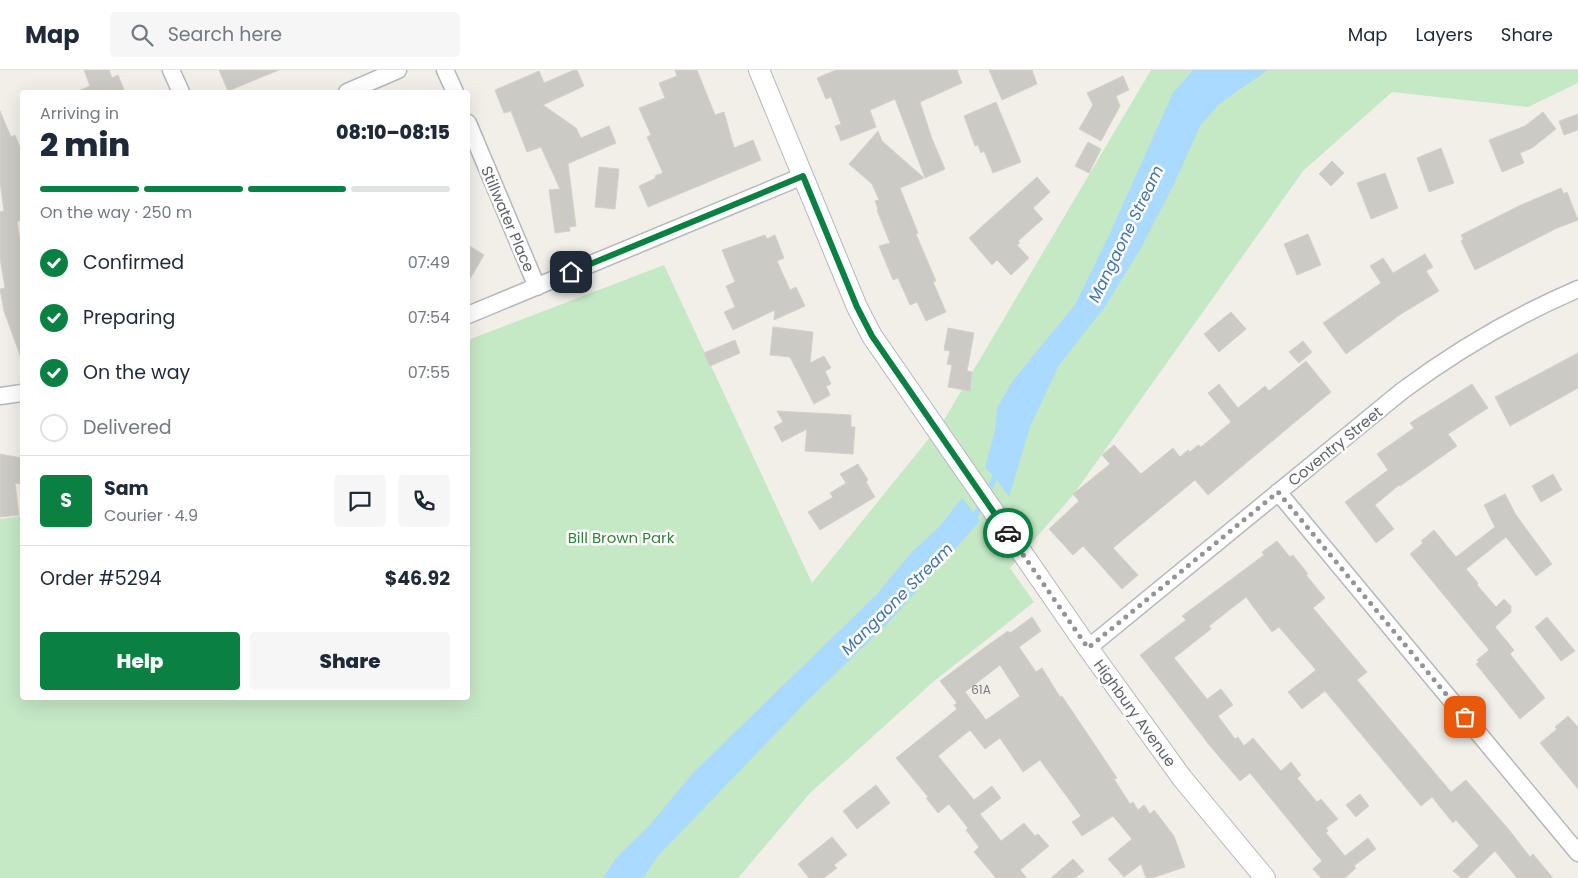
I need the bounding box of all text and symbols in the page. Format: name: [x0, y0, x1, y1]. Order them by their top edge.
search box: [110, 12, 460, 57]
text: Map: [25, 18, 80, 51]
icon: search: [128, 21, 156, 49]
text: Search here: [168, 21, 282, 48]
text: Map: [1348, 22, 1388, 47]
text: Layers: [1416, 22, 1473, 47]
text: Share: [1501, 22, 1553, 47]
text: Arriving in: [40, 102, 119, 125]
text: 08:10–08:15: [336, 119, 450, 146]
text: 2 min: [40, 122, 130, 167]
water label: Mangaone Stream: [1083, 162, 1169, 306]
street label: Stillwater Place: [476, 163, 540, 275]
text: On the way · 250 m: [40, 201, 192, 224]
icon: check: [40, 249, 68, 277]
text: Confirmed: [83, 249, 184, 276]
text: 07:49: [408, 251, 450, 274]
pin: [550, 251, 592, 293]
icon: home: [557, 258, 585, 286]
icon: check: [40, 304, 68, 332]
text: Preparing: [83, 304, 175, 331]
text: 07:54: [408, 306, 450, 329]
icon: check: [40, 359, 68, 387]
text: On the way: [83, 359, 190, 386]
text: 07:55: [408, 361, 450, 384]
street label: Coventry Street: [1283, 401, 1387, 491]
text: Delivered: [83, 414, 172, 441]
text: Sam: [104, 475, 149, 502]
button: chat: [334, 475, 386, 527]
button: phone: [398, 475, 450, 527]
text: S: [60, 487, 72, 514]
text: Courier · 4.9: [104, 504, 198, 527]
courier: [983, 508, 1033, 558]
icon: car: [994, 519, 1022, 547]
park label: Bill Brown Park: [568, 527, 675, 548]
water label: Mangaone Stream: [836, 538, 958, 660]
text: Order #5294: [40, 565, 162, 592]
text: $46.92: [385, 565, 450, 592]
button: Help: [40, 632, 240, 690]
button: Share: [250, 632, 450, 690]
street label: Highbury Avenue: [1089, 655, 1181, 771]
house number: 61A: [971, 681, 991, 698]
pin: [1444, 696, 1486, 738]
icon: bag: [1451, 703, 1479, 731]

